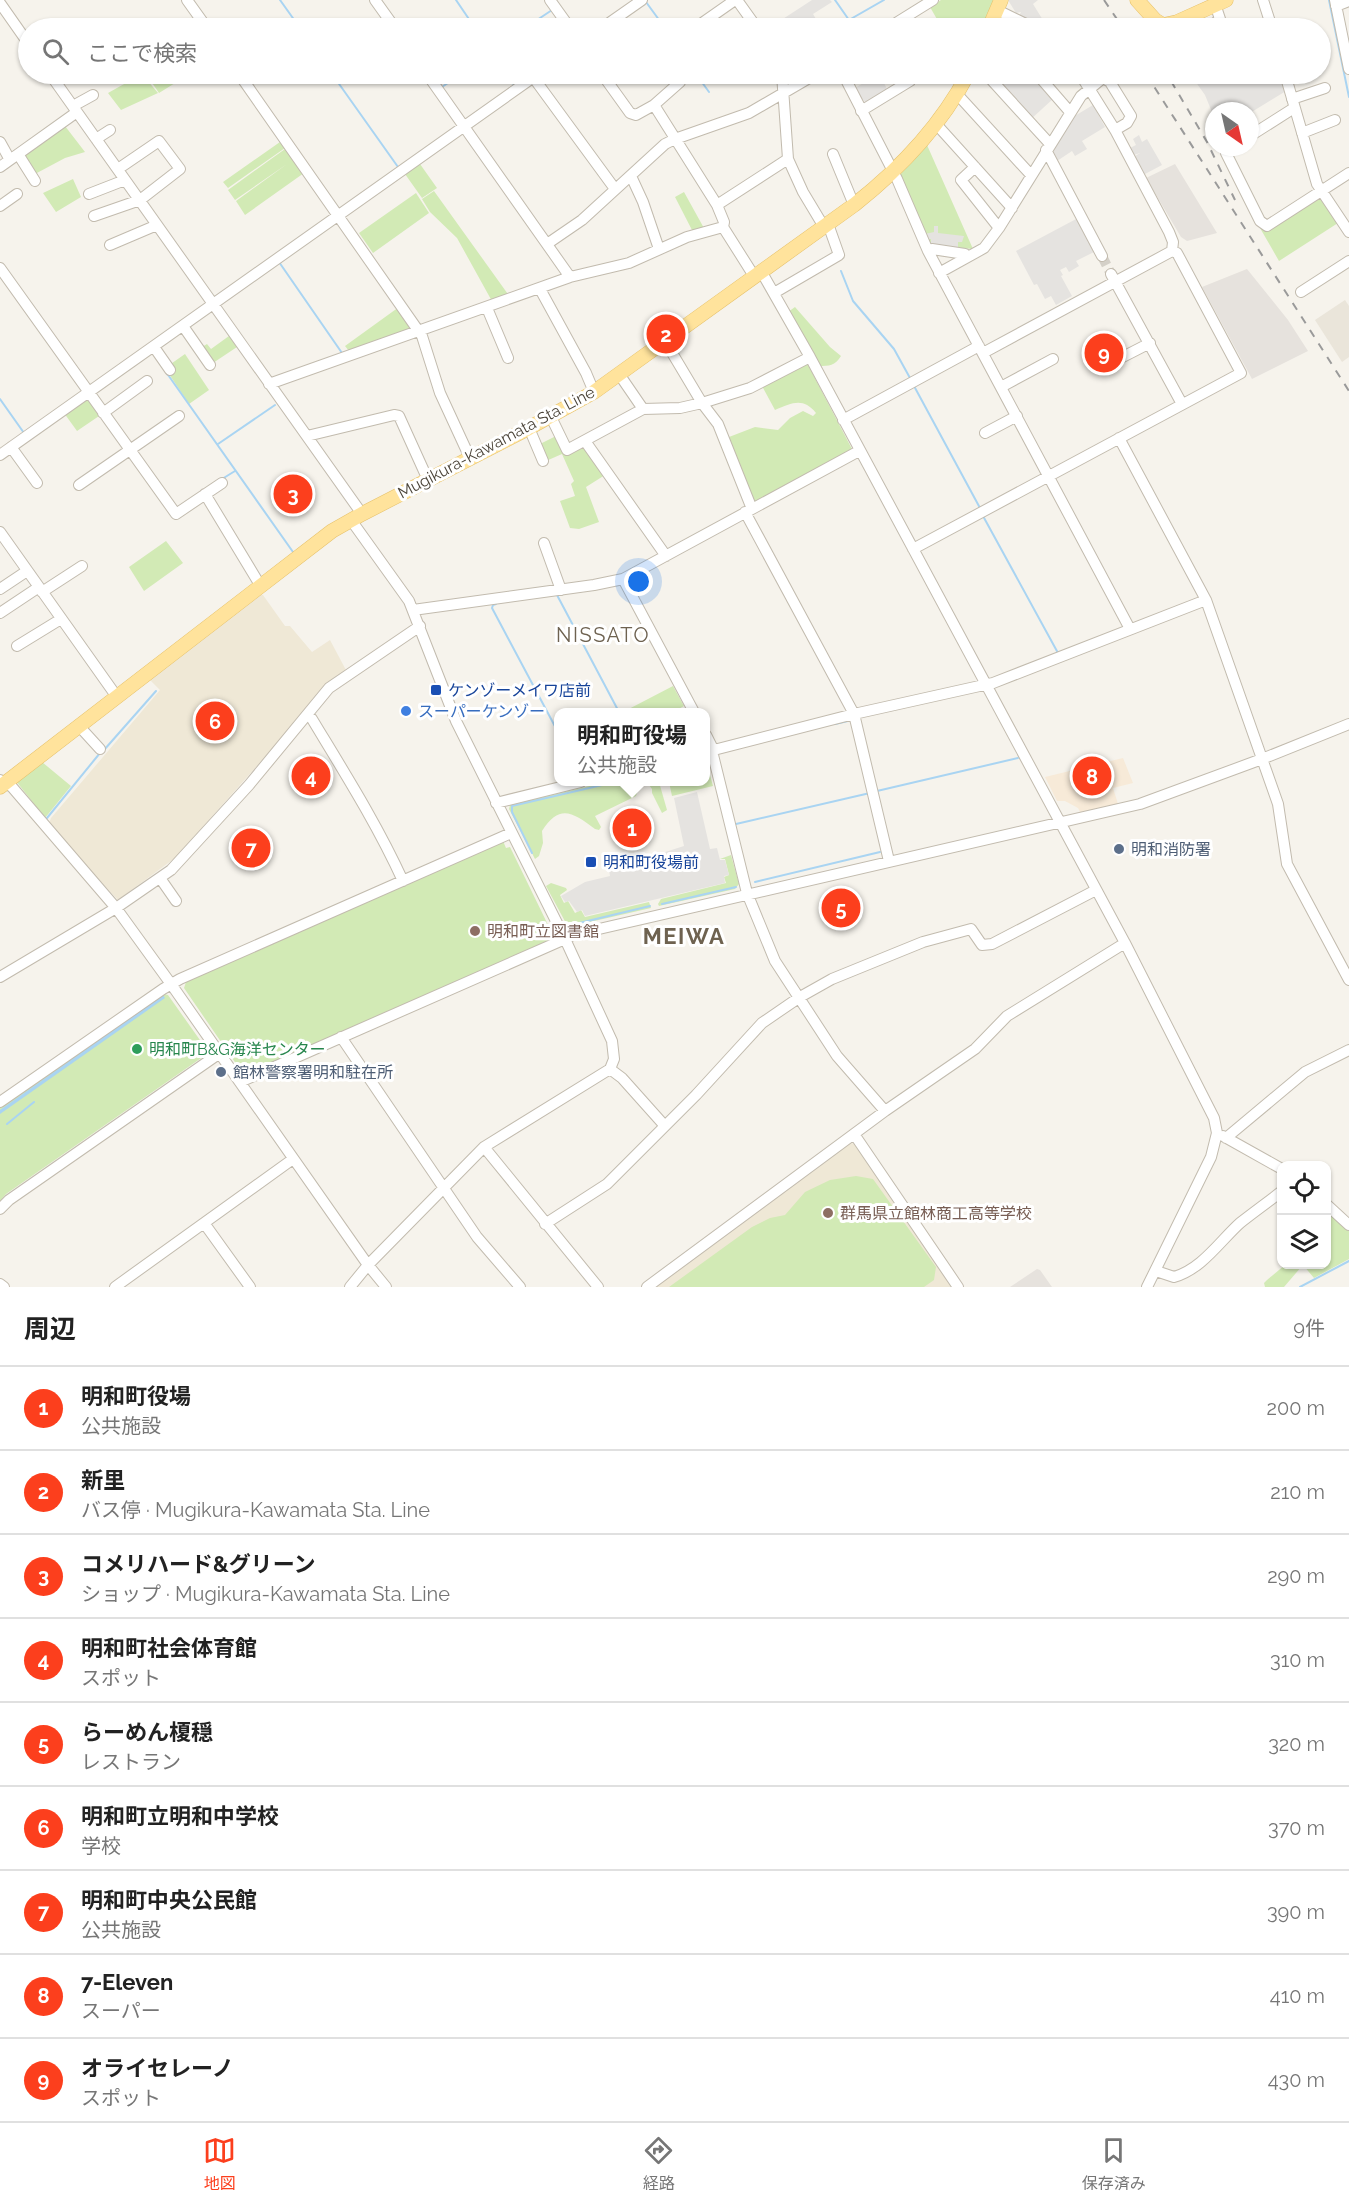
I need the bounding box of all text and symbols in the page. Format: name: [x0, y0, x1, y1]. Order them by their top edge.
search box: [18, 18, 1331, 84]
icon: search: [39, 35, 72, 68]
text: ここで検索: [87, 40, 197, 66]
north arrow: [1205, 102, 1259, 156]
pin: 2: [646, 312, 686, 356]
pin: 9: [1084, 330, 1124, 376]
street label: Mugikura-Kawamata Sta. Line: [395, 382, 598, 502]
pin: 3: [274, 472, 312, 516]
your location: [624, 567, 653, 596]
district label: NISSATO: [556, 623, 650, 647]
place label: ケンゾーメイワ店前: [448, 681, 591, 700]
marker: ケンゾーメイワ店前: [429, 683, 443, 697]
pin: 6: [196, 698, 234, 744]
place label: スーパーケンゾー: [418, 702, 545, 721]
marker: スーパーケンゾー: [399, 704, 413, 718]
popup: [554, 708, 710, 786]
text: 明和町役場: [577, 722, 687, 748]
text: 公共施設: [577, 753, 657, 777]
pin: 4: [292, 754, 330, 798]
pin: 8: [1072, 754, 1112, 798]
pin: 1: [612, 806, 652, 850]
pin: 7: [232, 826, 270, 870]
place label: 明和消防署: [1131, 840, 1211, 859]
marker: 明和消防署: [1112, 842, 1126, 856]
place label: 明和町役場前: [603, 853, 699, 872]
marker: 明和町役場前: [584, 855, 598, 869]
pin: 5: [822, 886, 860, 930]
place label: 明和町立図書館: [487, 922, 599, 941]
district label: MEIWA: [643, 923, 725, 949]
marker: 明和町立図書館: [468, 924, 482, 938]
place label: 明和町B&G海洋センター: [149, 1040, 326, 1059]
marker: 明和町B&G海洋センター: [130, 1042, 144, 1056]
place label: 館林警察署明和駐在所: [233, 1063, 393, 1082]
marker: 館林警察署明和駐在所: [214, 1065, 228, 1079]
map controls: [1277, 1161, 1331, 1269]
button: locate: [1277, 1161, 1331, 1215]
place label: 群馬県立館林商工高等学校: [840, 1204, 1032, 1223]
marker: 群馬県立館林商工高等学校: [821, 1206, 835, 1220]
button: layers: [1277, 1215, 1331, 1269]
text: 周辺: [24, 1314, 76, 1344]
text: 9件: [1293, 1316, 1325, 1340]
text: 明和町役場: [81, 1383, 191, 1409]
text: 1: [39, 1396, 48, 1420]
text: 200 m: [1267, 1396, 1325, 1420]
text: 公共施設: [81, 1414, 161, 1438]
text: 新里: [81, 1467, 125, 1493]
text: 2: [38, 1480, 49, 1504]
text: 210 m: [1270, 1480, 1325, 1504]
text: バス停 · Mugikura-Kawamata Sta. Line: [81, 1498, 430, 1522]
text: コメリハード&グリーン: [81, 1551, 316, 1577]
text: 3: [38, 1564, 49, 1588]
text: 290 m: [1267, 1564, 1325, 1588]
text: ショップ · Mugikura-Kawamata Sta. Line: [81, 1582, 450, 1606]
text: 明和町社会体育館: [81, 1635, 257, 1661]
text: 4: [38, 1648, 49, 1672]
text: 310 m: [1270, 1648, 1325, 1672]
text: スポット: [81, 1666, 161, 1690]
text: らーめん榎穏: [81, 1719, 213, 1745]
text: 5: [38, 1732, 49, 1756]
text: 320 m: [1268, 1732, 1325, 1756]
text: レストラン: [81, 1750, 181, 1774]
text: 明和町立明和中学校: [81, 1803, 279, 1829]
text: 6: [37, 1816, 50, 1840]
text: 370 m: [1268, 1816, 1325, 1840]
text: 学校: [81, 1834, 121, 1858]
text: 明和町中央公民館: [81, 1887, 257, 1913]
text: 7: [38, 1900, 49, 1924]
text: 390 m: [1267, 1900, 1325, 1924]
text: 公共施設: [81, 1918, 161, 1942]
text: 7-Eleven: [81, 1969, 173, 1995]
text: 8: [37, 1984, 50, 2008]
text: 410 m: [1270, 1984, 1325, 2008]
text: スーパー: [81, 1999, 161, 2023]
text: オライセレーノ: [81, 2055, 234, 2081]
text: 9: [38, 2068, 49, 2092]
text: 430 m: [1268, 2068, 1325, 2092]
text: スポット: [81, 2086, 161, 2110]
tab: 地図: [203, 2134, 236, 2194]
tab: 経路: [642, 2134, 675, 2194]
tab: 保存済み: [1082, 2134, 1146, 2194]

